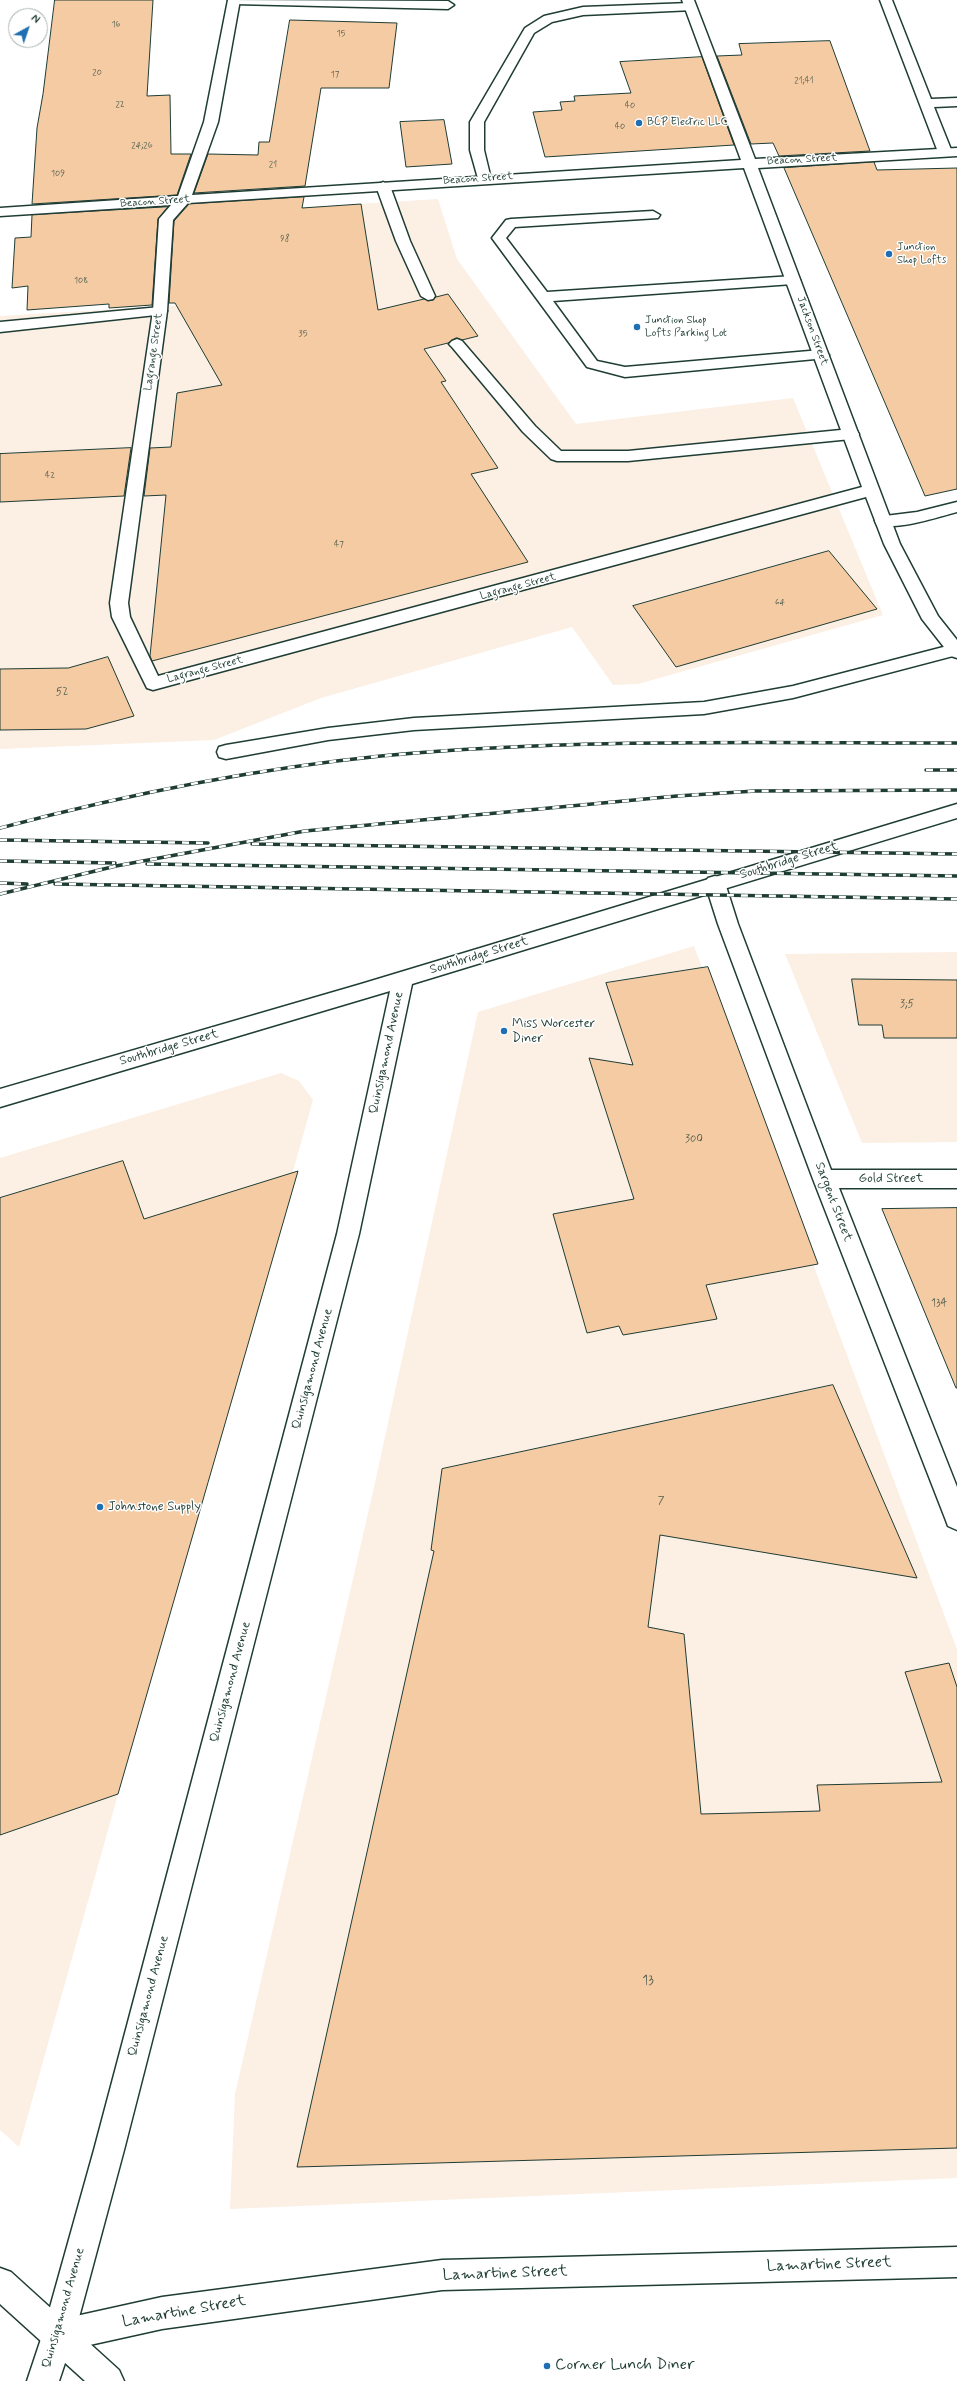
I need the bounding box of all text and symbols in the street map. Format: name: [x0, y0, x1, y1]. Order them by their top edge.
north arrow: [8, 8, 48, 48]
text: N: [28, 12, 42, 27]
house number: 16: [112, 20, 120, 30]
house number: 15: [337, 29, 345, 39]
house number: 20: [92, 68, 102, 78]
house number: 17: [331, 70, 339, 80]
house number: 21;41: [794, 76, 814, 86]
house number: 22: [115, 100, 125, 110]
house number: 40: [625, 101, 635, 111]
place label: BCP Electric LLC: [647, 116, 728, 130]
marker: BCP Electric LLC: [634, 118, 644, 128]
house number: 40: [615, 122, 625, 132]
house number: 24;26: [131, 141, 153, 151]
street label: Beacon Street: [767, 152, 837, 168]
house number: 21: [269, 160, 277, 170]
house number: 109: [51, 169, 65, 179]
street label: Beacon Street: [443, 170, 513, 188]
street label: Beacon Street: [120, 193, 190, 211]
house number: 98: [280, 234, 290, 244]
place label: Junction Shop Lofts: [897, 241, 946, 267]
marker: Junction Shop Lofts: [884, 249, 894, 259]
house number: 108: [74, 276, 88, 286]
street label: Jackson Street: [793, 295, 831, 367]
street label: Lagrange Street: [142, 312, 166, 392]
place label: Junction Shop Lofts Parking Lot: [645, 314, 727, 340]
marker: Junction Shop Lofts Parking Lot: [632, 322, 642, 332]
house number: 35: [299, 329, 307, 339]
house number: 42: [45, 471, 55, 481]
house number: 47: [334, 540, 344, 550]
street label: Lagrange Street: [479, 571, 557, 603]
house number: 64: [775, 598, 785, 608]
street label: Lagrange Street: [166, 654, 244, 686]
house number: 52: [56, 686, 68, 700]
street label: Southbridge Street: [738, 839, 840, 883]
street label: Southbridge Street: [428, 934, 530, 978]
street label: Quinsigamond Avenue: [366, 990, 408, 1116]
house number: 3;5: [900, 998, 914, 1012]
place label: Miss Worcester Diner: [512, 1016, 595, 1047]
street label: Southbridge Street: [118, 1026, 220, 1070]
marker: Miss Worcester Diner: [499, 1026, 509, 1036]
house number: 300: [685, 1133, 703, 1147]
street label: Sargent Street: [811, 1160, 855, 1244]
street label: Gold Street: [859, 1171, 923, 1187]
house number: 134: [931, 1297, 947, 1311]
street label: Quinsigamond Avenue: [289, 1307, 337, 1431]
house number: 7: [658, 1495, 664, 1509]
place label: Johnstone Supply: [108, 1499, 201, 1515]
marker: Johnstone Supply: [95, 1502, 105, 1512]
street label: Quinsigamond Avenue: [207, 1620, 255, 1744]
street label: Quinsigamond Avenue: [125, 1934, 173, 2058]
house number: 13: [642, 1973, 654, 1989]
street label: Quinsigamond Avenue: [39, 2246, 89, 2370]
street label: Lamartine Street: [766, 2253, 892, 2277]
street label: Lamartine Street: [442, 2262, 568, 2286]
street label: Lamartine Street: [121, 2292, 247, 2332]
place label: Corner Lunch Diner: [555, 2356, 694, 2376]
marker: Corner Lunch Diner: [542, 2361, 552, 2371]

